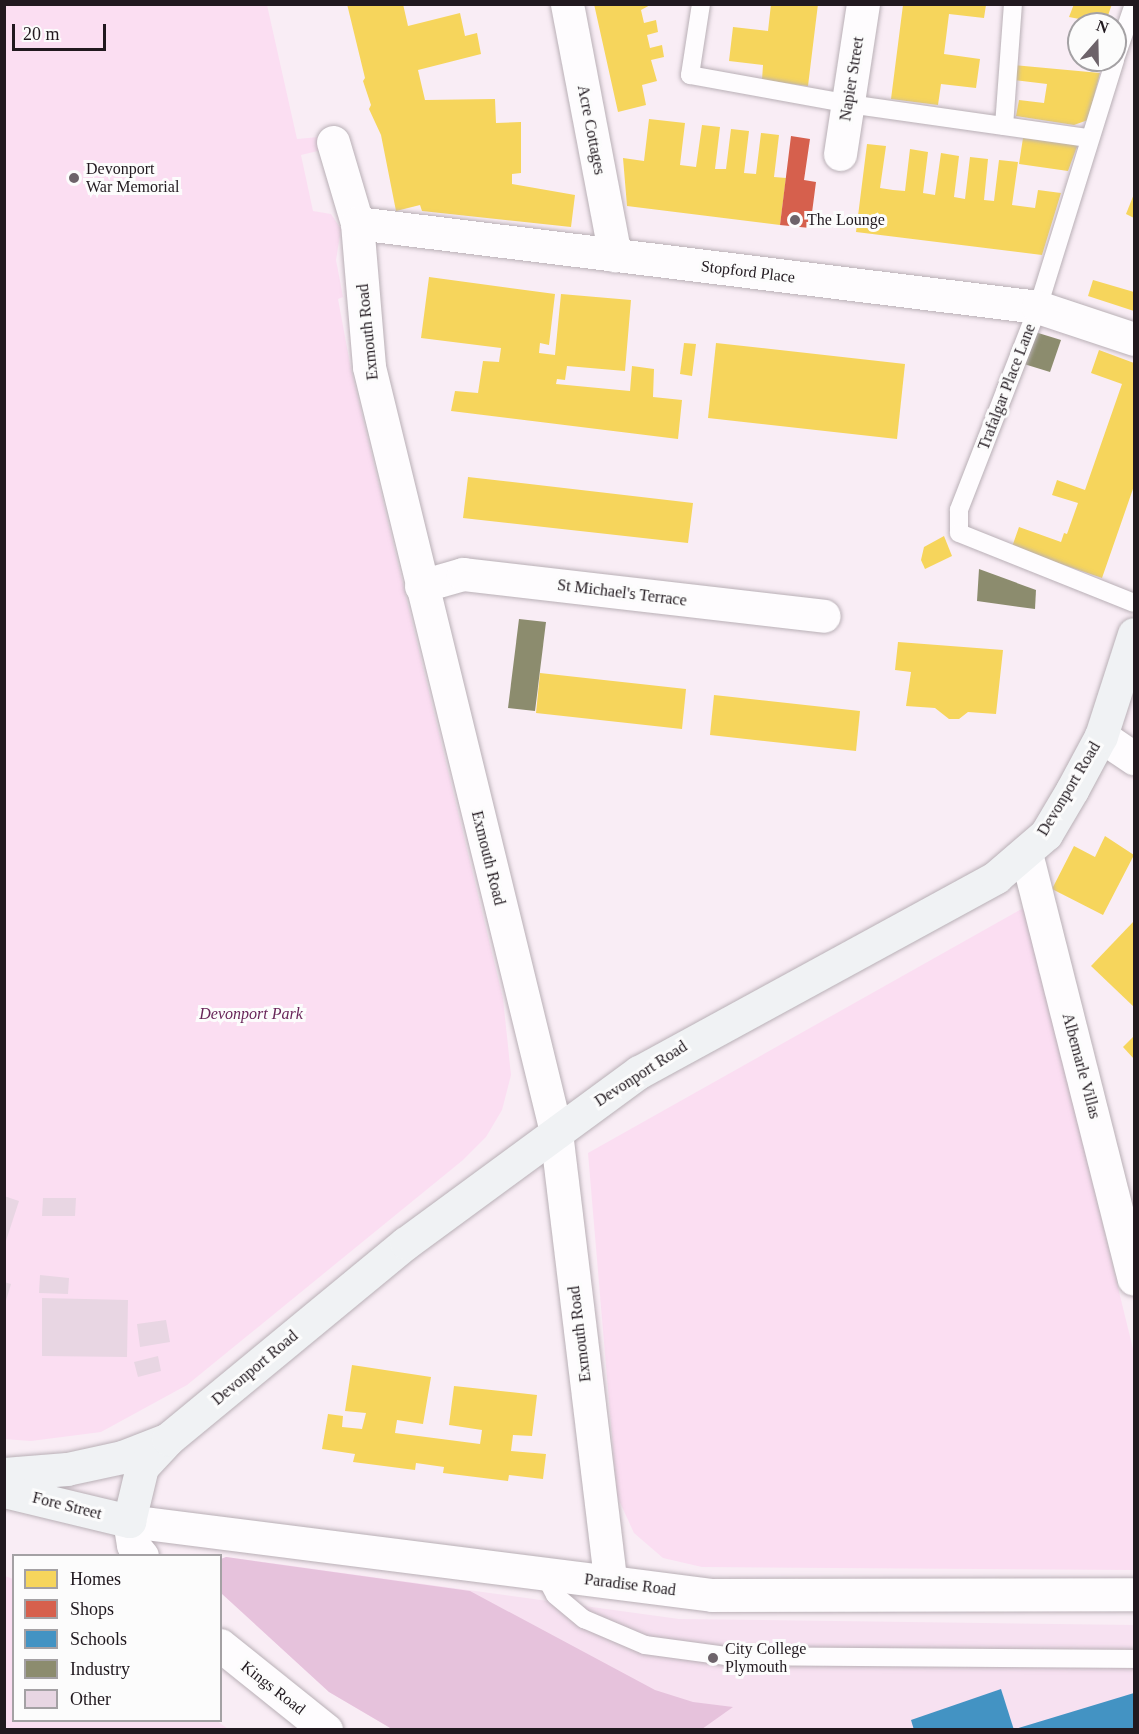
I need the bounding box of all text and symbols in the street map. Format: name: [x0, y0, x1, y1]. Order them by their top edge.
scale bar: [15, 12, 110, 50]
north arrow: [1067, 12, 1127, 72]
text: N: [1094, 17, 1111, 36]
text: 20 m: [23, 24, 60, 44]
street label: Napier Street: [836, 36, 868, 122]
street label: Acre Cottages: [573, 83, 609, 177]
place label: Devonport War Memorial: [86, 159, 179, 197]
marker: Devonport War Memorial: [67, 171, 81, 185]
place label: The Lounge: [807, 210, 885, 230]
marker: The Lounge: [788, 213, 802, 227]
street label: Stopford Place: [700, 257, 796, 287]
street label: Exmouth Road: [353, 283, 383, 381]
street label: Trafalgar Place Lane: [974, 321, 1040, 453]
street label: St Michael's Terrace: [556, 576, 688, 610]
street label: Devonport Road: [1033, 739, 1105, 839]
street label: Exmouth Road: [467, 809, 509, 907]
park label: Devonport Park: [199, 1004, 303, 1024]
street label: Albemarle Villas: [1058, 1011, 1104, 1121]
street label: Devonport Road: [591, 1037, 691, 1111]
street label: Exmouth Road: [565, 1285, 595, 1383]
street label: Devonport Road: [208, 1327, 302, 1409]
street label: Fore Street: [30, 1488, 104, 1524]
legend: [12, 1554, 222, 1722]
text: Homes: [70, 1569, 121, 1589]
street label: Paradise Road: [583, 1570, 677, 1600]
text: Shops: [70, 1599, 114, 1619]
text: Schools: [70, 1629, 127, 1649]
place label: City College Plymouth: [725, 1639, 806, 1677]
marker: City College Plymouth: [706, 1651, 720, 1665]
street label: Kings Road: [237, 1657, 309, 1719]
text: Industry: [70, 1659, 130, 1679]
text: Other: [70, 1689, 111, 1709]

